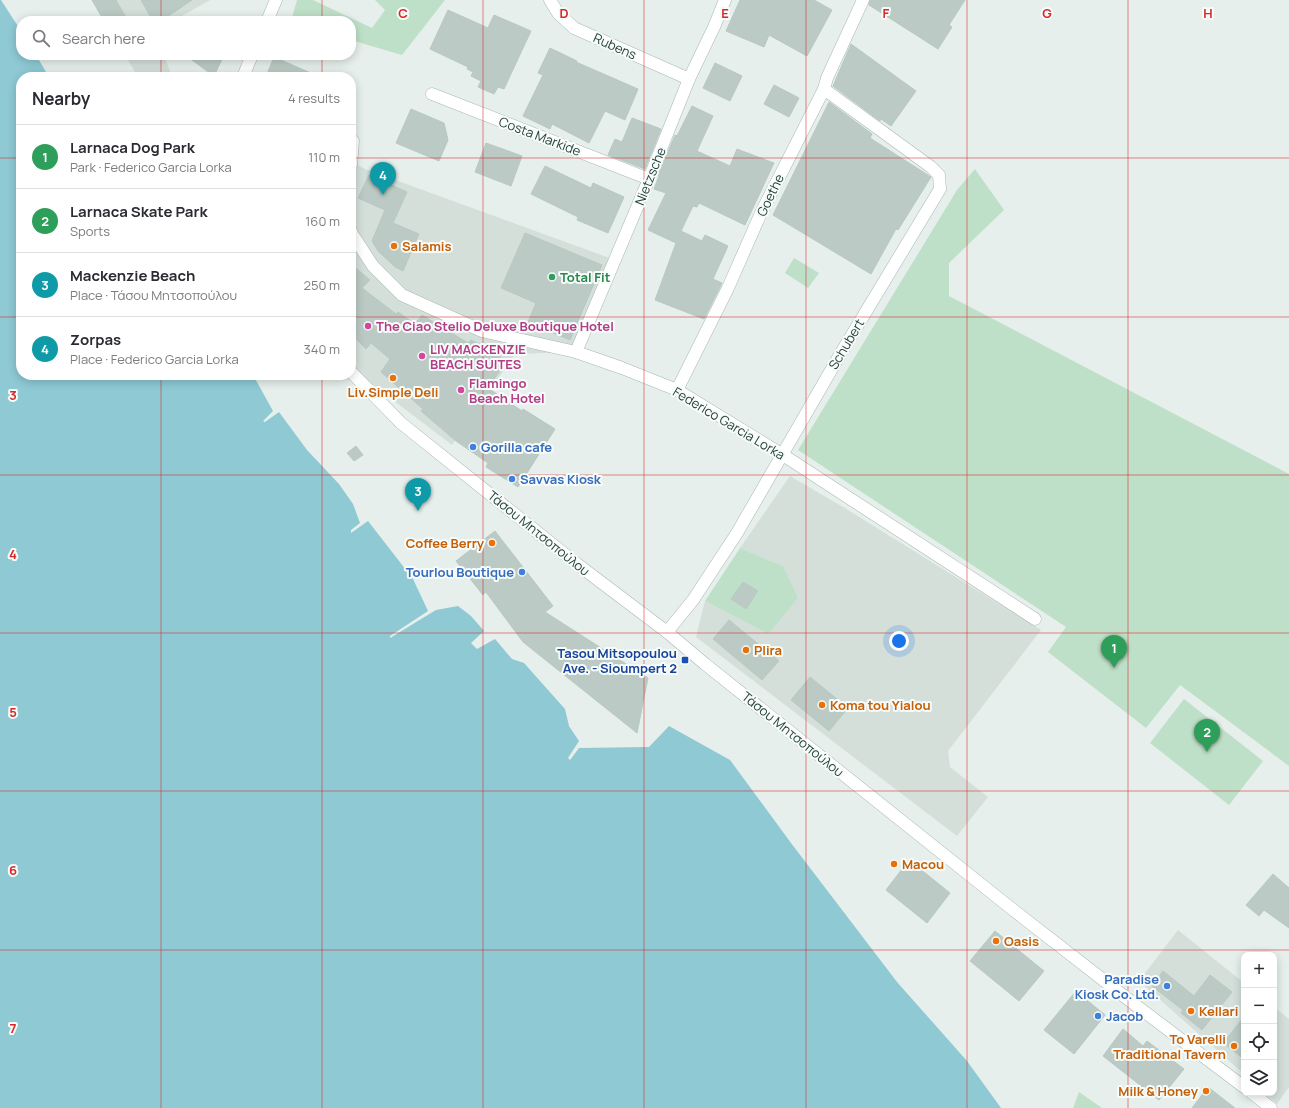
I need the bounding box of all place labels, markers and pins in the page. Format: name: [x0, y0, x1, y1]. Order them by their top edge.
pin: 4: [370, 162, 396, 195]
place label: Salamis: [402, 237, 452, 255]
marker: Salamis: [389, 241, 399, 251]
place label: Total Fit: [560, 268, 611, 286]
marker: Total Fit: [547, 272, 557, 282]
place label: The Ciao Stelio Deluxe Boutique Hotel: [376, 317, 614, 335]
marker: The Ciao Stelio Deluxe Boutique Hotel: [363, 321, 373, 331]
place label: LIV MACKENZIE BEACH SUITES: [430, 340, 526, 373]
marker: LIV MACKENZIE BEACH SUITES: [417, 351, 427, 361]
marker: Liv.Simple Deli: [388, 373, 398, 383]
place label: Flamingo Beach Hotel: [469, 374, 545, 407]
place label: Liv.Simple Deli: [348, 383, 438, 401]
marker: Flamingo Beach Hotel: [456, 385, 466, 395]
place label: Gorilla cafe: [481, 438, 552, 456]
marker: Gorilla cafe: [468, 442, 478, 452]
place label: Savvas Kiosk: [520, 470, 602, 488]
marker: Savvas Kiosk: [507, 474, 517, 484]
pin: 3: [405, 478, 431, 511]
place label: Coffee Berry: [406, 534, 485, 552]
marker: Coffee Berry: [487, 538, 497, 548]
place label: Tourlou Boutique: [406, 563, 514, 581]
marker: Tourlou Boutique: [517, 567, 527, 577]
pin: 1: [1101, 635, 1127, 668]
place label: Plira: [754, 641, 782, 659]
place label: Tasou Mitsopoulou Ave. - Sioumpert 2: [557, 644, 677, 677]
marker: Plira: [741, 645, 751, 655]
marker: Tasou Mitsopoulou Ave. - Sioumpert 2: [680, 655, 690, 665]
place label: Koma tou Yialou: [830, 696, 931, 714]
marker: Koma tou Yialou: [817, 700, 827, 710]
pin: 2: [1194, 719, 1220, 752]
place label: Macou: [902, 855, 944, 873]
marker: Macou: [889, 859, 899, 869]
place label: Oasis: [1004, 932, 1039, 950]
marker: Oasis: [991, 936, 1001, 946]
place label: Paradise Kiosk Co. Ltd.: [1075, 970, 1159, 1003]
marker: Paradise Kiosk Co. Ltd.: [1162, 981, 1172, 991]
place label: Kellari: [1199, 1002, 1238, 1020]
marker: Kellari: [1186, 1006, 1196, 1016]
place label: Jacob: [1106, 1007, 1143, 1025]
marker: Jacob: [1093, 1011, 1103, 1021]
place label: To Varelli Traditional Tavern: [1113, 1030, 1226, 1063]
marker: To Varelli Traditional Tavern: [1229, 1041, 1239, 1051]
place label: Milk & Honey: [1118, 1082, 1199, 1100]
marker: Milk & Honey: [1201, 1086, 1211, 1096]

